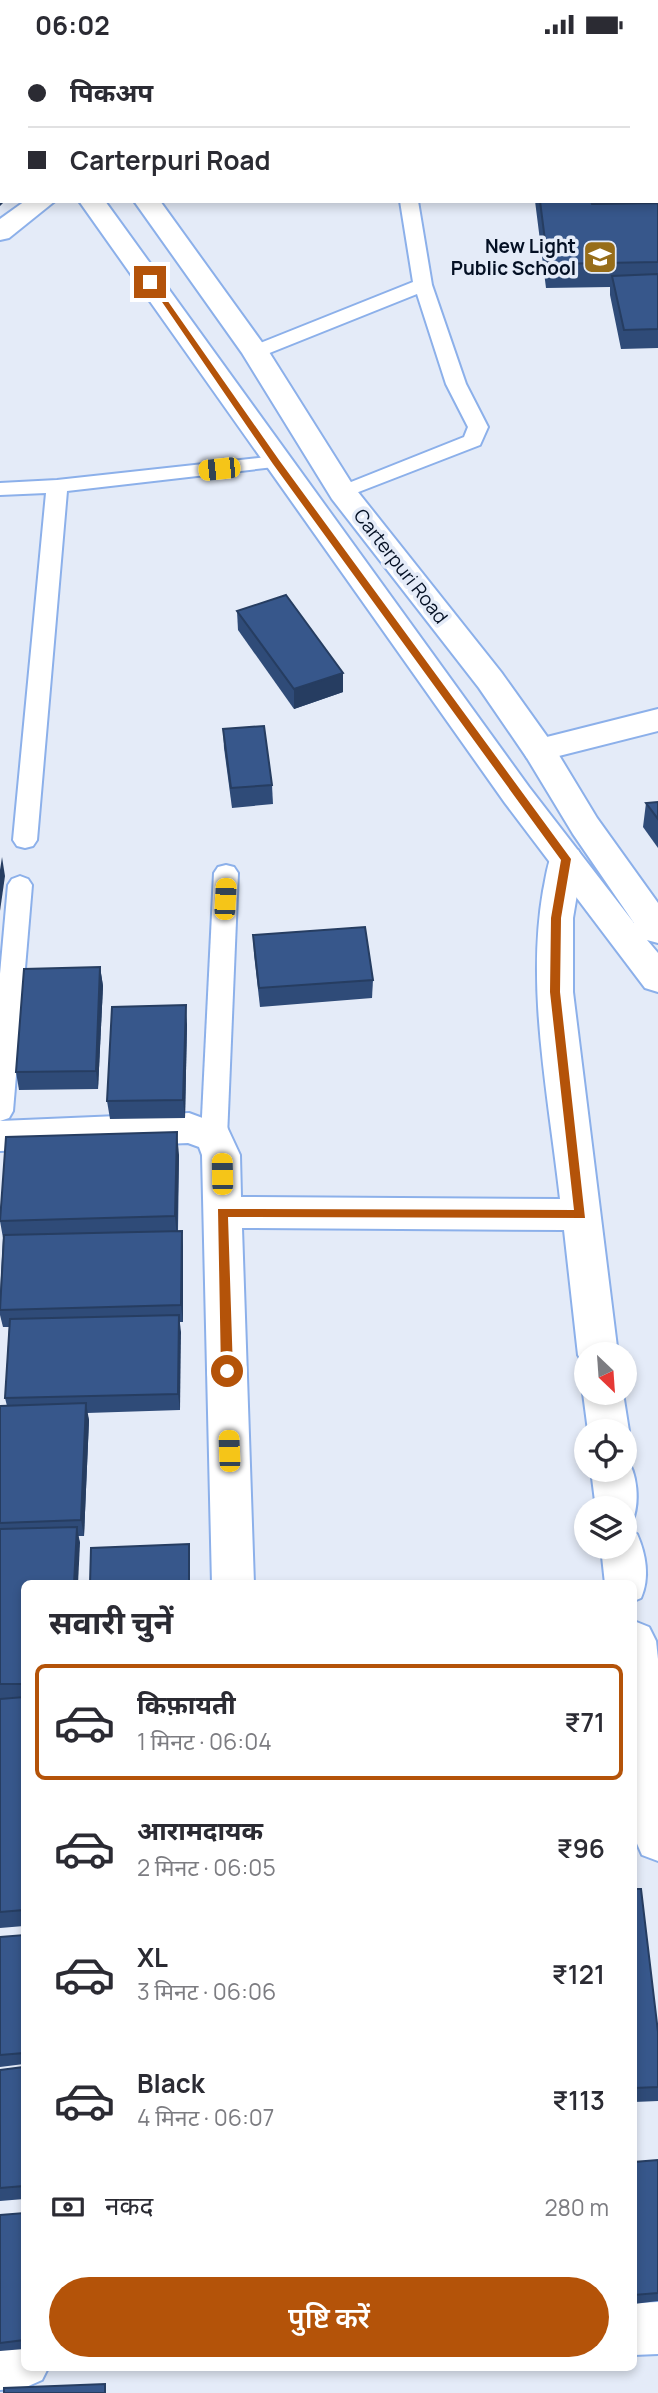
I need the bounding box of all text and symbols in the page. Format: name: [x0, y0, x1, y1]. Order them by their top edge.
text: 06:02: [35, 7, 110, 43]
text: पिकअप: [70, 74, 153, 110]
text: Carterpuri Road: [70, 142, 271, 178]
place label: New Light Public School: [451, 233, 576, 281]
school or university icon: New Light Public School: [581, 238, 619, 276]
route end: [134, 266, 166, 298]
car: [198, 456, 241, 482]
street label: Carterpuri Road: [348, 503, 454, 629]
car: [214, 877, 237, 921]
car: [212, 1153, 233, 1195]
north arrow: [574, 1342, 637, 1405]
map controls: [574, 1342, 637, 1559]
route start: [211, 1355, 243, 1387]
button: locate: [574, 1419, 637, 1482]
car: [218, 1430, 241, 1472]
button: layers: [574, 1496, 637, 1559]
text: सवारी चुनें: [49, 1600, 173, 1644]
text: किफ़ायती: [137, 1686, 236, 1722]
icon: car: [53, 1691, 116, 1754]
text: ₹71: [565, 1704, 605, 1740]
text: 1 मिनट · 06:04: [137, 1725, 272, 1757]
text: आरामदायक: [137, 1812, 263, 1848]
icon: car: [53, 1817, 116, 1880]
text: ₹96: [557, 1830, 605, 1866]
text: 2 मिनट · 06:05: [137, 1851, 276, 1883]
text: XL: [137, 1939, 168, 1975]
icon: car: [53, 1943, 116, 2006]
text: ₹121: [552, 1956, 605, 1992]
text: 3 मिनट · 06:06: [137, 1975, 276, 2007]
text: Black: [137, 2065, 205, 2101]
icon: car: [53, 2069, 116, 2132]
text: ₹113: [552, 2082, 605, 2118]
text: 4 मिनट · 06:07: [137, 2101, 274, 2133]
text: नकद: [105, 2187, 153, 2223]
icon: cash: [49, 2188, 87, 2226]
text: 280 m: [544, 2191, 609, 2223]
button: पुष्टि करें: [49, 2277, 609, 2357]

